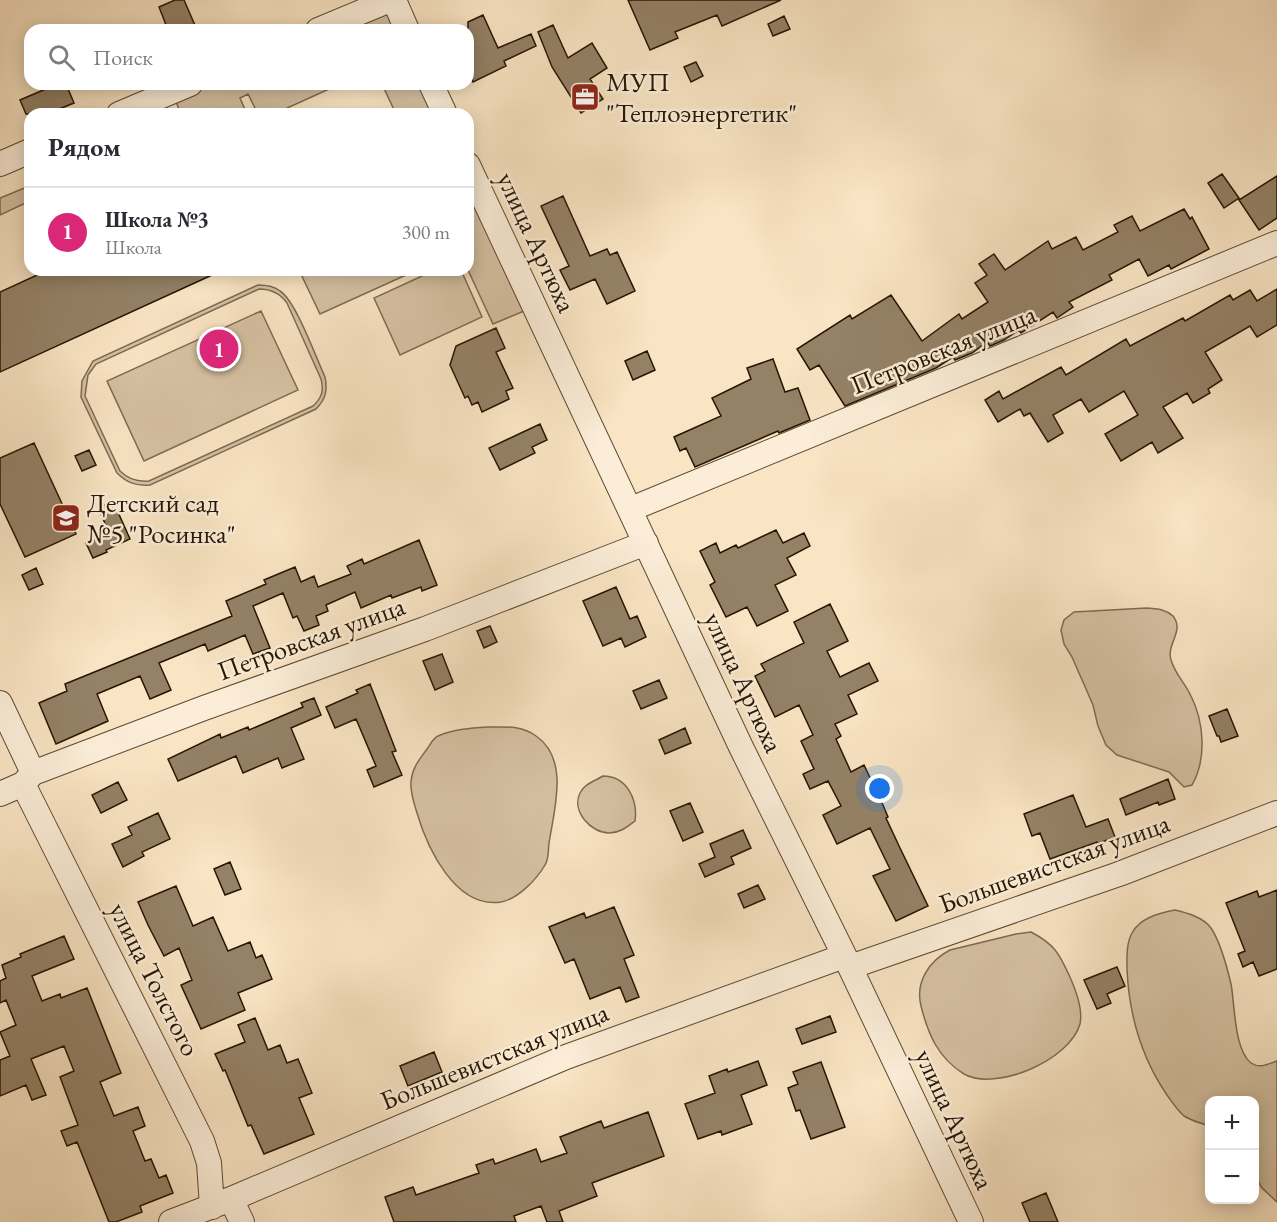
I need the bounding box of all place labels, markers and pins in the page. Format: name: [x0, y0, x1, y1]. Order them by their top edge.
place label: МУП "Теплоэнергетик": [606, 64, 797, 130]
office icon: МУП "Теплоэнергетик": [569, 81, 601, 113]
pin: 1: [200, 326, 238, 372]
place label: Детский сад №5 "Росинка": [87, 485, 236, 551]
school or university icon: Детский сад №5 "Росинка": [50, 502, 82, 534]

